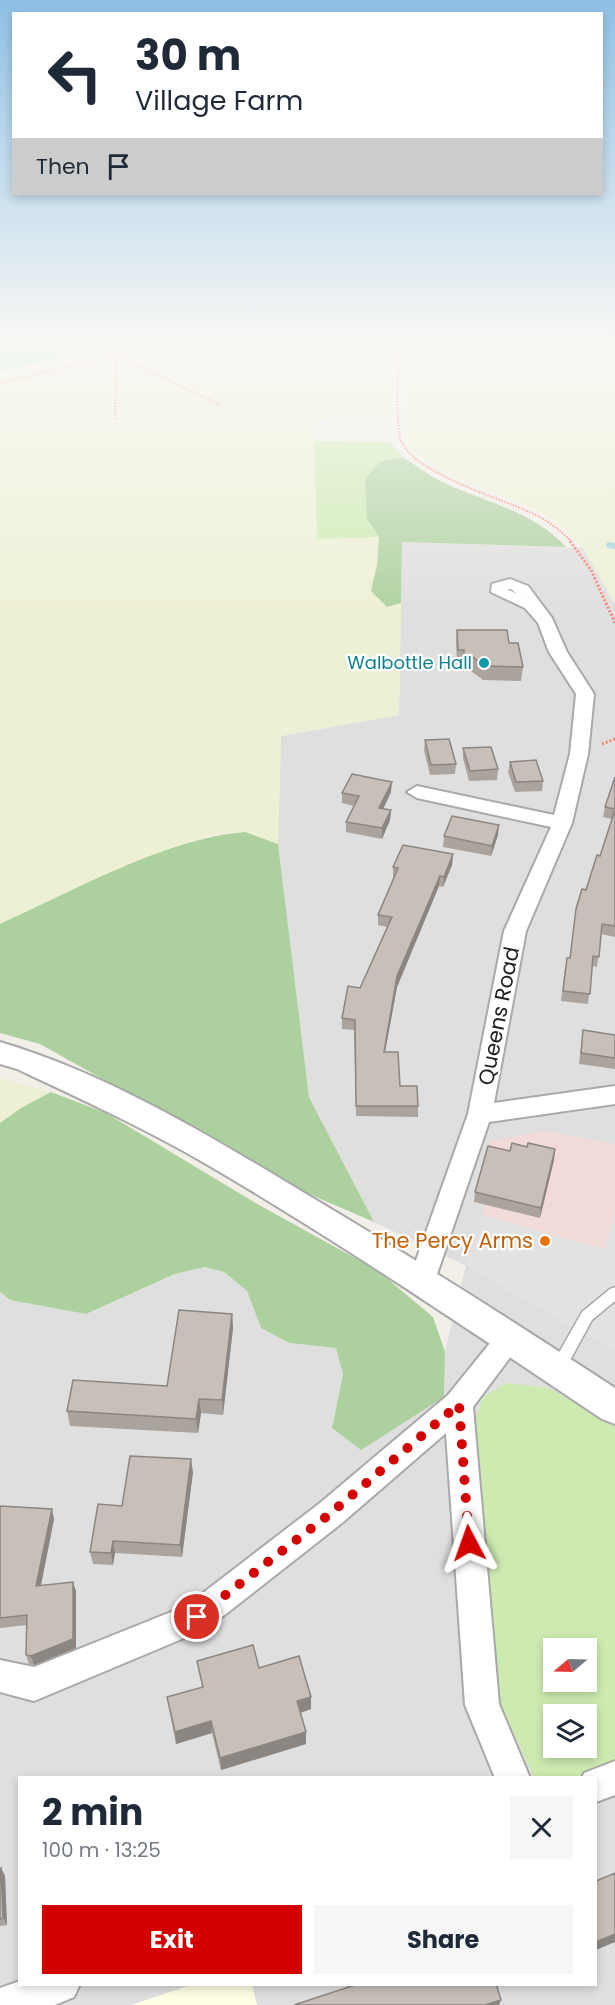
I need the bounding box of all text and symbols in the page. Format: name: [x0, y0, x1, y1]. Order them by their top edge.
text: 30 m: [135, 26, 241, 85]
icon: left: [36, 36, 114, 114]
text: Village Farm: [135, 82, 303, 119]
icon: arrive: [102, 150, 135, 183]
text: Then: [36, 151, 90, 182]
place label: Walbottle Hall: [347, 650, 472, 675]
marker: Walbottle Hall: [477, 656, 491, 670]
street label: Queens Road: [471, 944, 526, 1088]
place label: The Percy Arms: [372, 1226, 533, 1255]
marker: The Percy Arms: [538, 1234, 552, 1248]
position arrow: [437, 1511, 501, 1575]
pin: [171, 1591, 222, 1642]
icon: arrive: [180, 1600, 213, 1633]
north arrow: [543, 1638, 597, 1692]
map controls: [543, 1638, 597, 1758]
button: layers: [543, 1704, 597, 1758]
text: 2 min: [42, 1787, 143, 1838]
button: close: [510, 1796, 573, 1859]
text: 100 m · 13:25: [42, 1836, 161, 1864]
button: Exit: [42, 1905, 302, 1974]
button: Share: [314, 1905, 573, 1974]

